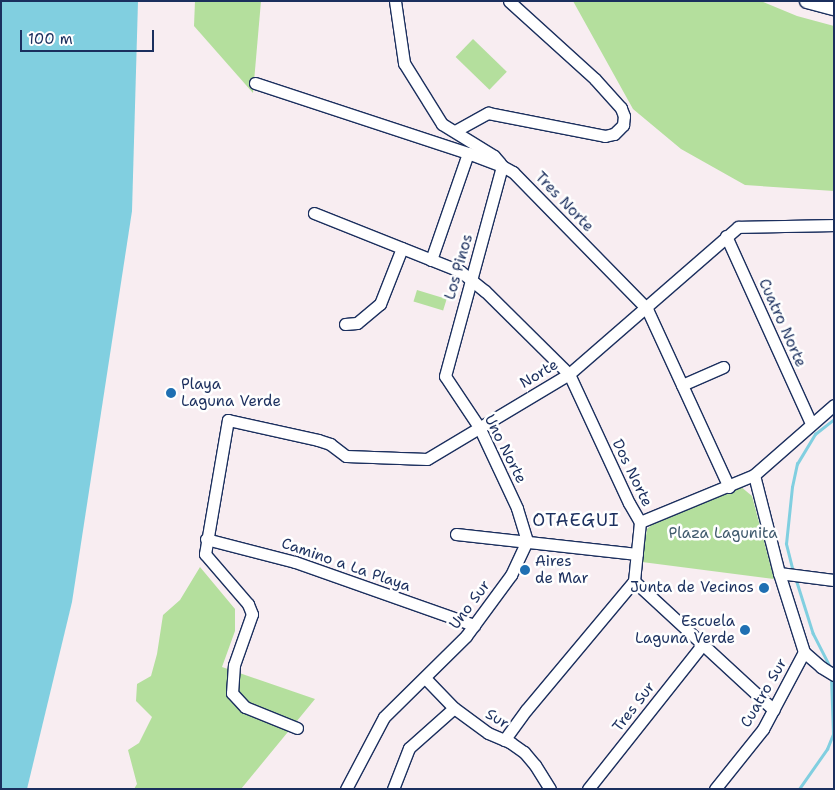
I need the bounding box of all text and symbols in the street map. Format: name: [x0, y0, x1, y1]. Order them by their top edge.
scale bar: [22, 20, 156, 52]
text: 100 m: [28, 29, 73, 49]
street label: Tres Norte: [531, 168, 597, 236]
street label: Los Pinos: [441, 232, 477, 302]
street label: Cuatro Norte: [755, 276, 809, 370]
street label: Norte: [517, 356, 561, 392]
place label: Playa Laguna Verde: [181, 375, 281, 410]
marker: Playa Laguna Verde: [165, 387, 177, 399]
street label: Uno Norte: [480, 412, 530, 486]
street label: Dos Norte: [608, 436, 656, 510]
district label: OTAEGUI: [531, 509, 621, 531]
park label: Plaza Lagunita: [669, 525, 777, 543]
street label: Camino a La Playa: [279, 534, 413, 596]
place label: Aires de Mar: [535, 552, 589, 587]
marker: Aires de Mar: [519, 564, 531, 576]
street label: Uno Sur: [446, 577, 494, 633]
place label: Junta de Vecinos: [630, 579, 754, 597]
marker: Junta de Vecinos: [758, 582, 770, 594]
place label: Escuela Laguna Verde: [635, 612, 735, 647]
marker: Escuela Laguna Verde: [739, 624, 751, 636]
street label: Cuatro Sur: [737, 655, 791, 731]
street label: Tres Sur: [609, 678, 659, 736]
street label: Sur: [482, 705, 512, 733]

